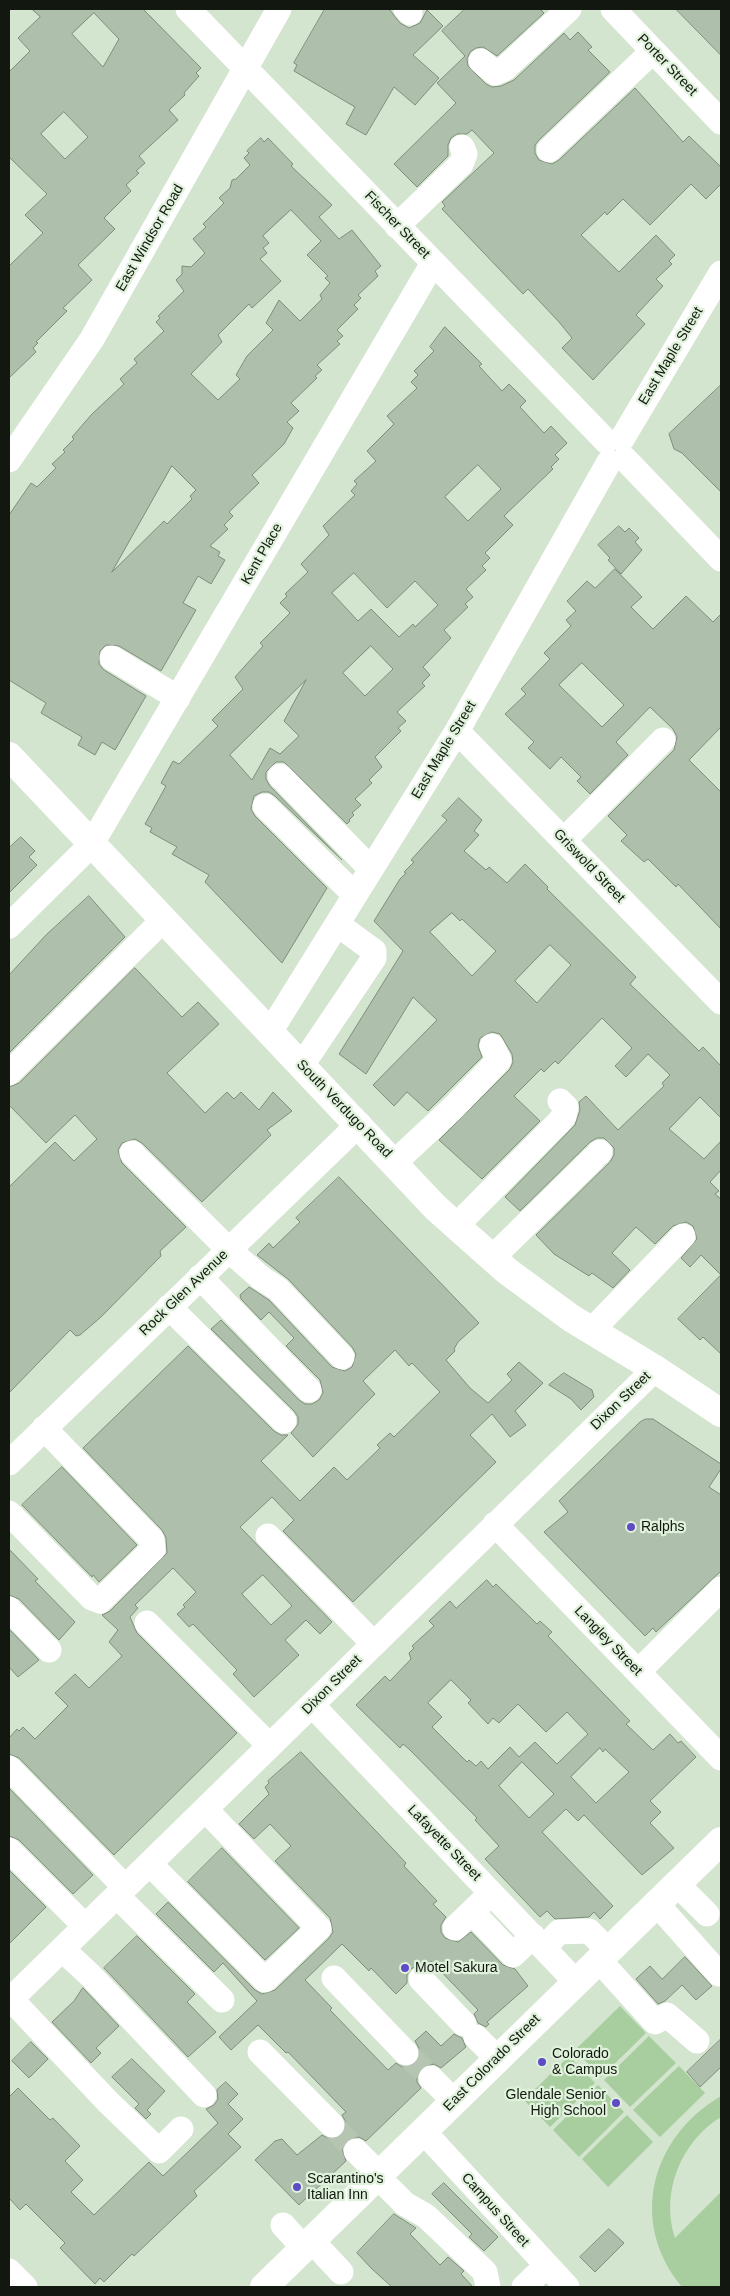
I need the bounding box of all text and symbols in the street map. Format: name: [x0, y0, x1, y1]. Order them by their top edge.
street label: Porter Street: [633, 31, 701, 99]
street label: East Windsor Road: [113, 182, 187, 294]
street label: Fischer Street: [361, 188, 433, 262]
street label: East Maple Street: [635, 304, 707, 408]
street label: Kent Place: [238, 520, 286, 588]
street label: East Maple Street: [408, 698, 480, 802]
street label: Griswold Street: [550, 826, 628, 906]
street label: South Verdugo Road: [293, 1056, 395, 1162]
street label: Rock Glen Avenue: [136, 1247, 232, 1339]
street label: Dixon Street: [587, 1368, 655, 1434]
place label: Ralphs: [641, 1519, 685, 1535]
marker: Ralphs: [625, 1521, 637, 1533]
street label: Langley Street: [571, 1603, 645, 1679]
street label: Dixon Street: [299, 1652, 365, 1718]
street label: Lafayette Street: [404, 1802, 484, 1884]
place label: Motel Sakura: [415, 1960, 497, 1976]
marker: Motel Sakura: [399, 1962, 411, 1974]
street label: East Colorado Street: [440, 2011, 544, 2115]
place label: Colorado & Campus: [552, 2046, 617, 2078]
marker: Colorado & Campus: [536, 2056, 548, 2068]
place label: Glendale Senior High School: [506, 2087, 606, 2120]
marker: Glendale Senior High School: [610, 2097, 622, 2109]
street label: Campus Street: [458, 2170, 532, 2250]
place label: Scarantino's Italian Inn: [307, 2171, 384, 2204]
marker: Scarantino's Italian Inn: [291, 2181, 303, 2193]

